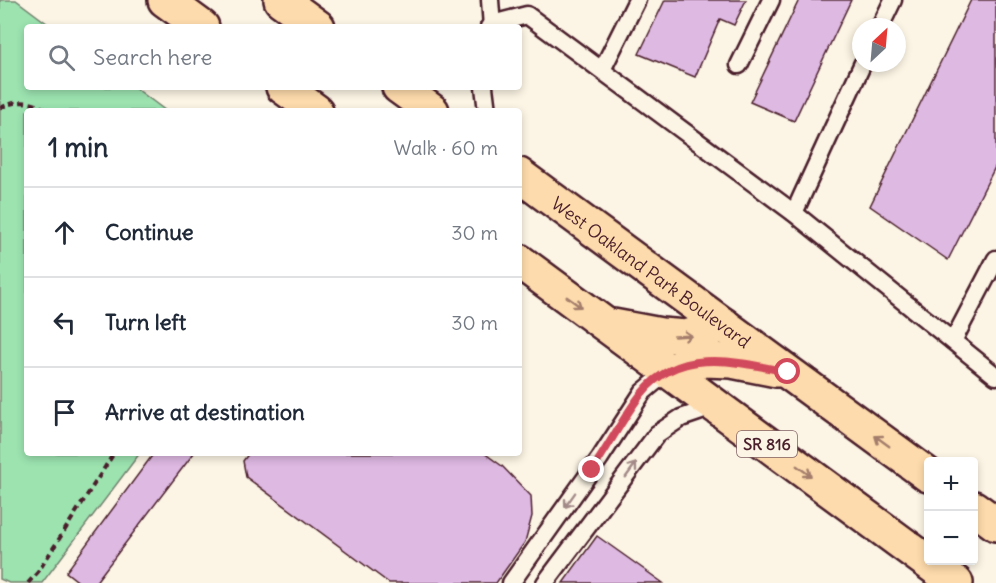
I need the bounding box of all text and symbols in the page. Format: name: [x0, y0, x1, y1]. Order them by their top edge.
north arrow: [852, 18, 906, 72]
search box: [24, 24, 522, 90]
icon: search: [45, 41, 78, 74]
text: Search here: [93, 43, 212, 71]
text: 1 min: [48, 131, 108, 164]
text: Walk · 60 m: [393, 135, 498, 160]
street label: West Oakland Park Boulevard: [547, 191, 756, 353]
icon: ahead: [48, 216, 81, 249]
text: Continue: [105, 218, 194, 246]
text: 30 m: [451, 220, 498, 245]
one-way arrow: [565, 295, 581, 308]
icon: left: [48, 306, 81, 339]
text: Turn left: [105, 308, 186, 336]
text: 30 m: [451, 310, 498, 335]
one-way arrow: [673, 330, 692, 341]
route start: [774, 358, 800, 384]
icon: arrive: [48, 396, 81, 429]
text: Arrive at destination: [105, 398, 305, 426]
road number: SR 816: [737, 431, 797, 457]
one-way arrow: [875, 435, 891, 447]
route end: [578, 456, 604, 482]
map controls: [924, 457, 978, 565]
button: +: [924, 457, 978, 511]
one-way arrow: [625, 462, 637, 478]
one-way arrow: [796, 465, 812, 477]
one-way arrow: [564, 492, 576, 508]
button: −: [924, 511, 978, 565]

